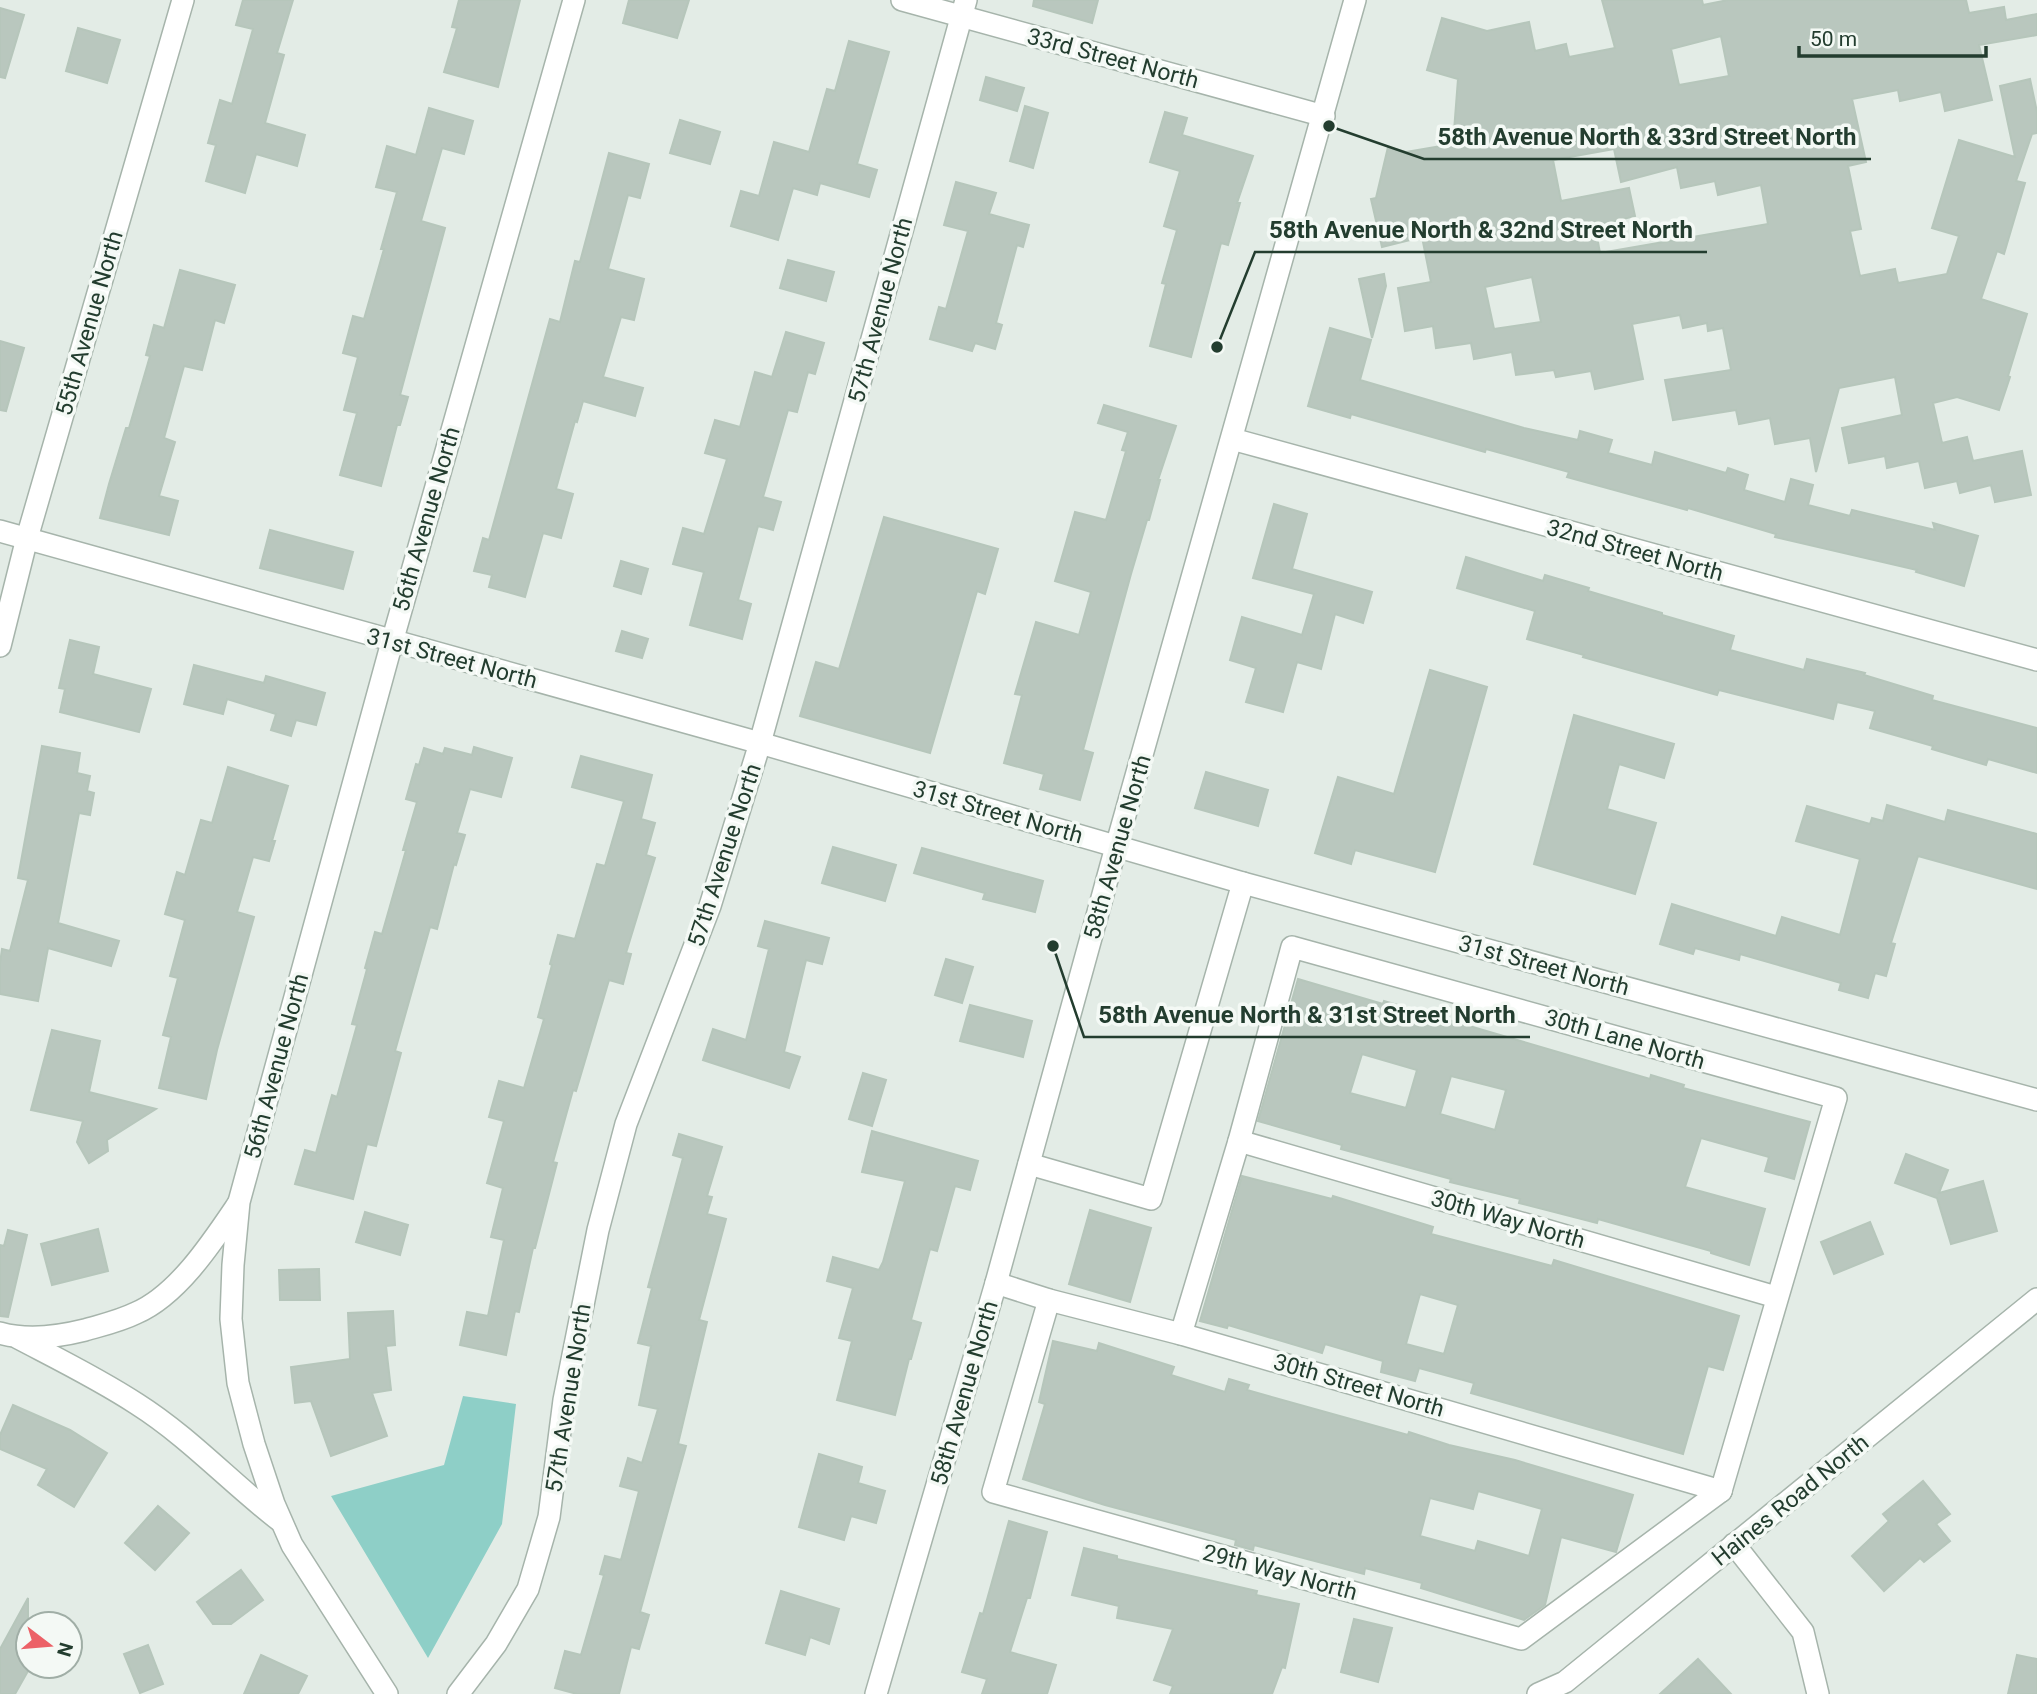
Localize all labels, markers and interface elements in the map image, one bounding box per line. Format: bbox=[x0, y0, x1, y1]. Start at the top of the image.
scale bar bbox=[1799, 14, 1986, 58]
street label: 33rd Street North bbox=[1024, 23, 1202, 94]
text: 50 m bbox=[1810, 27, 1857, 51]
callout: 58th Avenue North & 33rd Street North bbox=[1424, 114, 1871, 159]
text: 58th Avenue North & 33rd Street North bbox=[1438, 123, 1857, 151]
callout: 58th Avenue North & 32nd Street North bbox=[1255, 207, 1707, 252]
street label: 57th Avenue North bbox=[843, 215, 918, 406]
text: 58th Avenue North & 32nd Street North bbox=[1269, 216, 1693, 244]
street label: 55th Avenue North bbox=[50, 228, 129, 419]
street label: 56th Avenue North bbox=[387, 424, 466, 615]
street label: 32nd Street North bbox=[1544, 514, 1726, 587]
street label: 31st Street North bbox=[364, 623, 540, 694]
street label: 58th Avenue North bbox=[1078, 752, 1157, 943]
street label: 57th Avenue North bbox=[682, 760, 767, 950]
street label: 31st Street North bbox=[910, 775, 1086, 850]
street label: 31st Street North bbox=[1456, 930, 1632, 1001]
street label: 56th Avenue North bbox=[239, 971, 314, 1162]
callout: 58th Avenue North & 31st Street North bbox=[1084, 992, 1530, 1037]
text: 58th Avenue North & 31st Street North bbox=[1098, 1001, 1516, 1029]
street label: 30th Lane North bbox=[1542, 1004, 1708, 1075]
street label: 30th Way North bbox=[1428, 1185, 1588, 1254]
street label: 58th Avenue North bbox=[925, 1298, 1004, 1489]
street label: 57th Avenue North bbox=[540, 1302, 597, 1494]
street label: 30th Street North bbox=[1270, 1348, 1447, 1423]
street label: Haines Road North bbox=[1707, 1429, 1874, 1572]
street label: 29th Way North bbox=[1200, 1539, 1360, 1606]
north arrow bbox=[14, 1610, 84, 1680]
text: N bbox=[52, 1640, 78, 1659]

